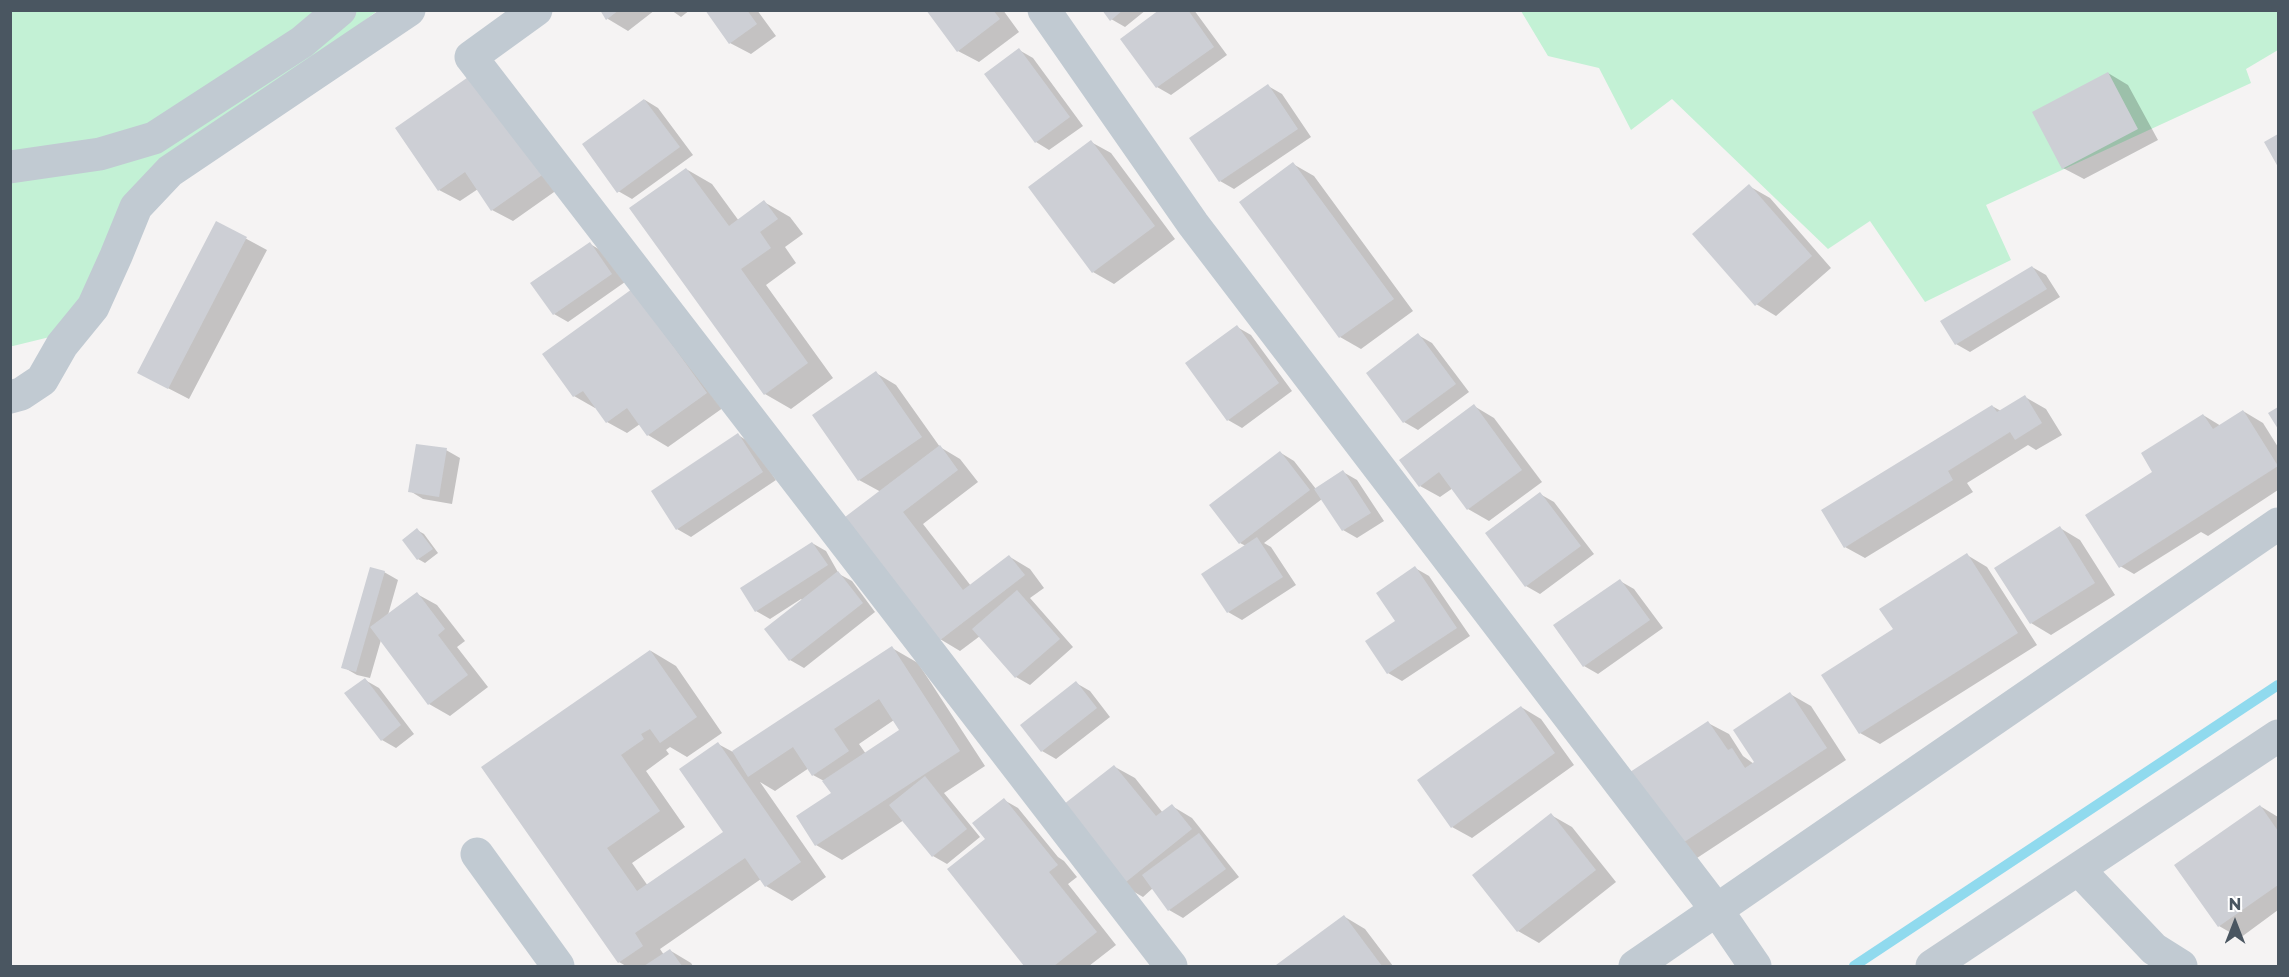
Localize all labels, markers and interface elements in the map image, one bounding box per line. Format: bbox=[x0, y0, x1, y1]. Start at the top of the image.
north arrow bbox=[2205, 893, 2265, 953]
text: N bbox=[2229, 895, 2241, 914]

